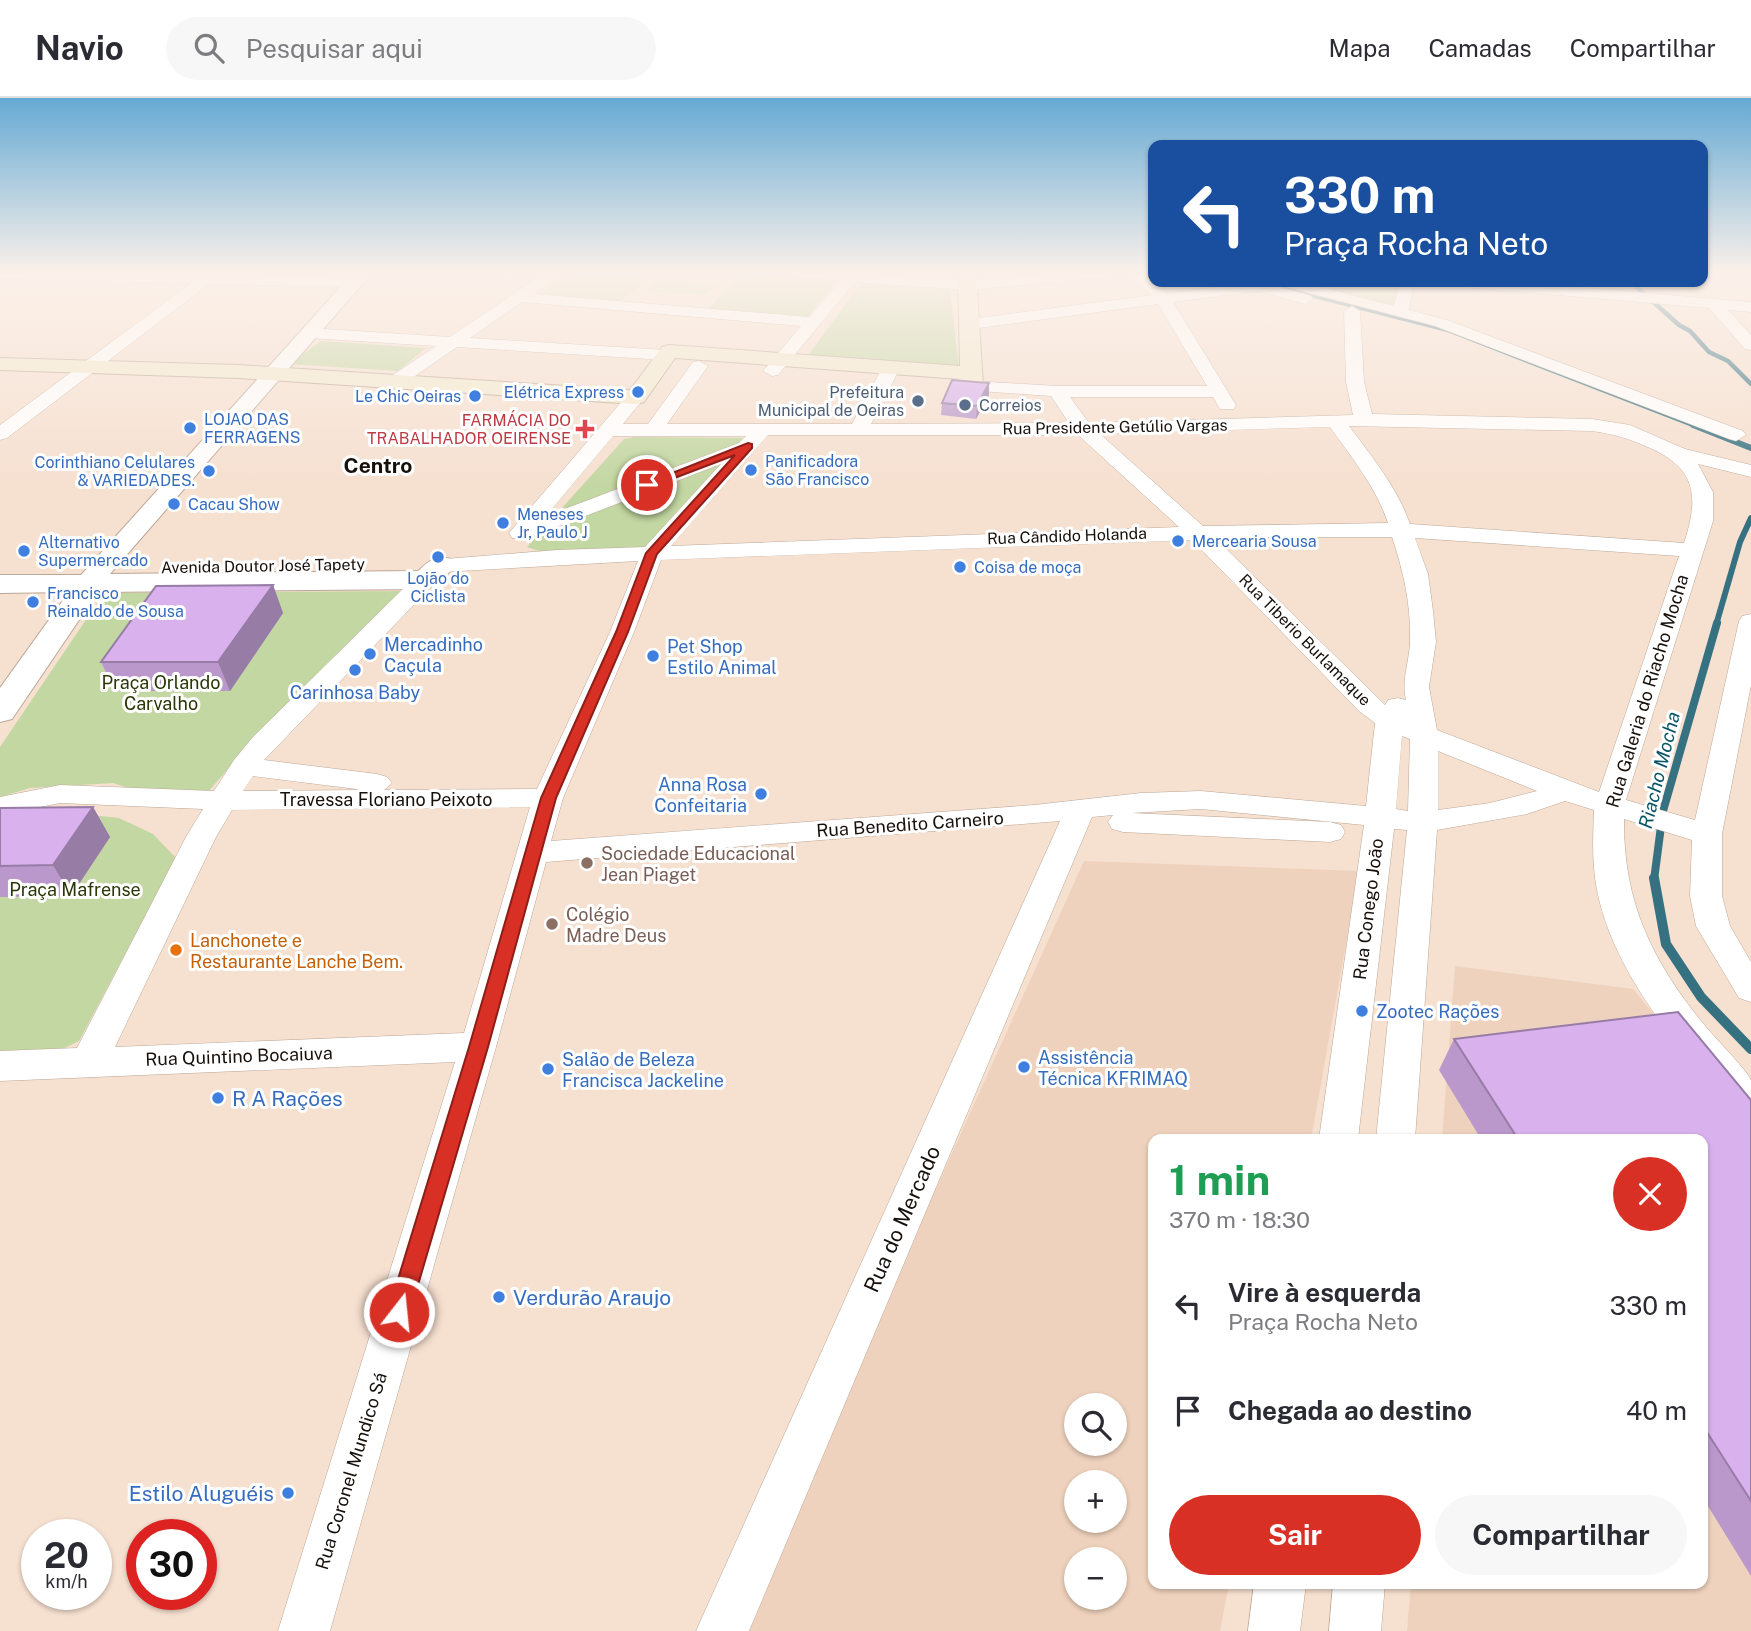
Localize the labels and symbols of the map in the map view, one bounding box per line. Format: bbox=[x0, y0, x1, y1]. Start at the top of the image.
place label: Elétrica Express bbox=[504, 383, 624, 402]
place label: Prefeitura Municipal de Oeiras bbox=[758, 383, 904, 420]
marker: Elétrica Express bbox=[630, 384, 646, 400]
place label: Le Chic Oeiras bbox=[355, 387, 461, 406]
marker: Le Chic Oeiras bbox=[467, 388, 483, 404]
marker: Prefeitura Municipal de Oeiras bbox=[910, 393, 926, 409]
place label: Correios bbox=[979, 396, 1042, 415]
marker: Correios bbox=[957, 397, 973, 413]
place label: LOJAO DAS FERRAGENS bbox=[204, 410, 301, 447]
place label: FARMÁCIA DO TRABALHADOR OEIRENSE bbox=[367, 410, 571, 448]
street label: Rua Presidente Getúlio Vargas bbox=[1002, 416, 1228, 438]
marker: LOJAO DAS FERRAGENS bbox=[182, 420, 198, 436]
marker: FARMÁCIA DO TRABALHADOR OEIRENSE bbox=[577, 421, 593, 437]
place label: Panificadora São Francisco bbox=[765, 452, 869, 489]
place label: Corinthiano Celulares & VARIEDADES. bbox=[35, 453, 195, 490]
district label: Centro bbox=[344, 453, 412, 478]
pin bbox=[617, 455, 677, 515]
marker: Panificadora São Francisco bbox=[743, 462, 759, 478]
marker: Corinthiano Celulares & VARIEDADES. bbox=[201, 463, 217, 479]
place label: Cacau Show bbox=[188, 495, 280, 514]
marker: Cacau Show bbox=[166, 496, 182, 512]
place label: Meneses Jr, Paulo J bbox=[517, 505, 588, 542]
marker: Meneses Jr, Paulo J bbox=[495, 515, 511, 531]
street label: Rua Cândido Holanda bbox=[987, 524, 1147, 548]
place label: Mercearia Sousa bbox=[1192, 532, 1317, 551]
place label: Alternativo Supermercado bbox=[38, 533, 148, 570]
marker: Mercearia Sousa bbox=[1170, 533, 1186, 549]
marker: Alternativo Supermercado bbox=[16, 543, 32, 559]
marker: Lojão do Ciclista bbox=[430, 549, 446, 565]
street label: Avenida Doutor José Tapety bbox=[161, 555, 366, 577]
place label: Coisa de moça bbox=[974, 558, 1081, 577]
marker: Coisa de moça bbox=[952, 559, 968, 575]
place label: Lojão do Ciclista bbox=[407, 569, 469, 606]
street label: Rua Tiberio Burlamaque bbox=[1235, 570, 1375, 710]
street label: Rua Galeria do Riacho Mocha bbox=[1601, 572, 1693, 810]
place label: Francisco Reinaldo de Sousa bbox=[47, 584, 184, 621]
marker: Francisco Reinaldo de Sousa bbox=[25, 594, 41, 610]
place label: Mercadinho Caçula bbox=[384, 634, 483, 676]
place label: Pet Shop Estilo Animal bbox=[667, 636, 777, 678]
marker: Mercadinho Caçula bbox=[362, 646, 378, 662]
marker: Pet Shop Estilo Animal bbox=[645, 648, 661, 664]
marker: Carinhosa Baby bbox=[347, 662, 363, 678]
park label: Praça Orlando Carvalho bbox=[102, 672, 220, 714]
place label: Carinhosa Baby bbox=[290, 682, 421, 703]
water label: Riacho Mocha bbox=[1633, 709, 1685, 831]
place label: Anna Rosa Confeitaria bbox=[654, 774, 747, 816]
marker: Anna Rosa Confeitaria bbox=[753, 786, 769, 802]
street label: Travessa Floriano Peixoto bbox=[280, 789, 492, 810]
street label: Rua Benedito Carneiro bbox=[816, 807, 1004, 841]
street label: Rua Conego João bbox=[1349, 837, 1387, 981]
place label: Sociedade Educacional Jean Piaget bbox=[601, 843, 795, 885]
marker: Sociedade Educacional Jean Piaget bbox=[579, 855, 595, 871]
park label: Praça Mafrense bbox=[9, 879, 141, 900]
place label: Colégio Madre Deus bbox=[566, 904, 666, 946]
marker: Colégio Madre Deus bbox=[544, 916, 560, 932]
place label: Lanchonete e Restaurante Lanche Bem. bbox=[190, 930, 403, 972]
marker: Lanchonete e Restaurante Lanche Bem. bbox=[168, 942, 184, 958]
place label: Zootec Rações bbox=[1376, 1001, 1499, 1022]
marker: Zootec Rações bbox=[1354, 1003, 1370, 1019]
street label: Rua Quintino Bocaiuva bbox=[145, 1042, 333, 1070]
place label: Assistência Técnica KFRIMAQ bbox=[1038, 1047, 1188, 1089]
place label: Salão de Beleza Francisca Jackeline bbox=[562, 1049, 724, 1091]
marker: Assistência Técnica KFRIMAQ bbox=[1016, 1059, 1032, 1075]
marker: Salão de Beleza Francisca Jackeline bbox=[540, 1061, 556, 1077]
place label: R A Rações bbox=[232, 1086, 343, 1111]
marker: R A Rações bbox=[210, 1090, 226, 1106]
street label: Rua do Mercado bbox=[859, 1142, 945, 1296]
position arrow bbox=[362, 1275, 436, 1349]
place label: Verdurão Araujo bbox=[513, 1285, 671, 1310]
marker: Verdurão Araujo bbox=[491, 1289, 507, 1305]
street label: Rua Coronel Mundico Sá bbox=[311, 1370, 391, 1572]
place label: Estilo Aluguéis bbox=[129, 1481, 274, 1506]
marker: Estilo Aluguéis bbox=[280, 1485, 296, 1501]
speed limit sign: 30 bbox=[126, 1519, 217, 1610]

